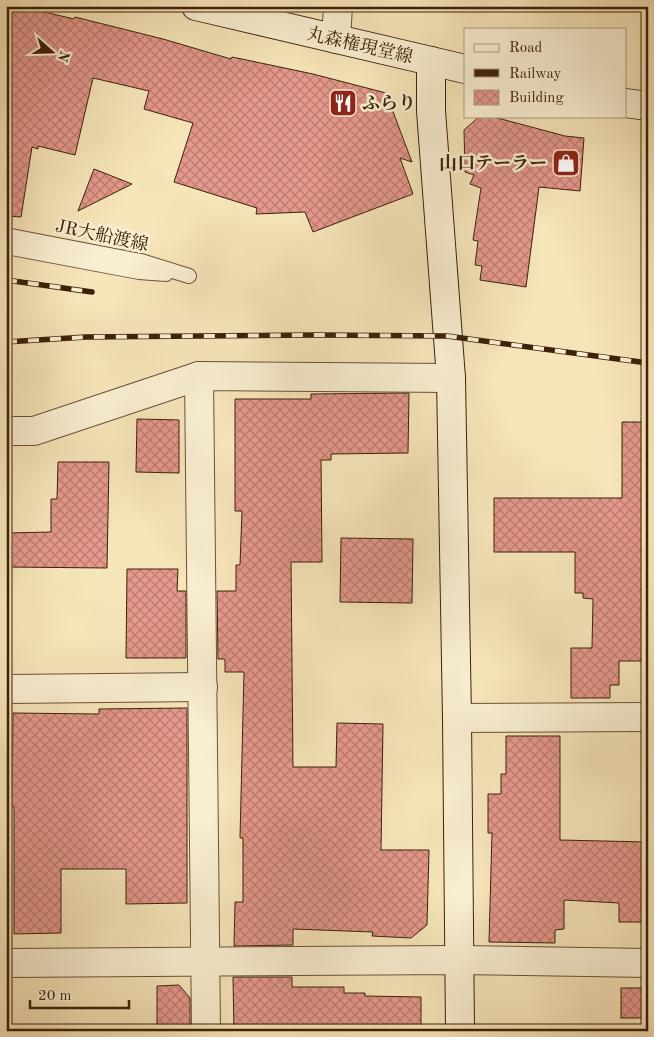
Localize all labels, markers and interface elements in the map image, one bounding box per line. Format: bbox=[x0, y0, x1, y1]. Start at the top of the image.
street label: 丸森権現堂線 bbox=[305, 23, 415, 67]
north arrow bbox=[28, 28, 78, 78]
legend bbox=[464, 28, 626, 118]
text: Road bbox=[509, 41, 543, 56]
text: N bbox=[55, 49, 72, 64]
text: Railway bbox=[509, 67, 562, 82]
restaurant icon: ふらり bbox=[328, 88, 358, 118]
text: Building bbox=[509, 91, 564, 106]
place label: ふらり bbox=[362, 94, 416, 113]
shop icon: 山口テーラー bbox=[551, 148, 581, 178]
place label: 山口テーラー bbox=[439, 154, 547, 173]
street label: JR大船渡線 bbox=[54, 215, 150, 255]
scale bar bbox=[30, 977, 129, 1009]
text: 20 m bbox=[38, 989, 72, 1004]

